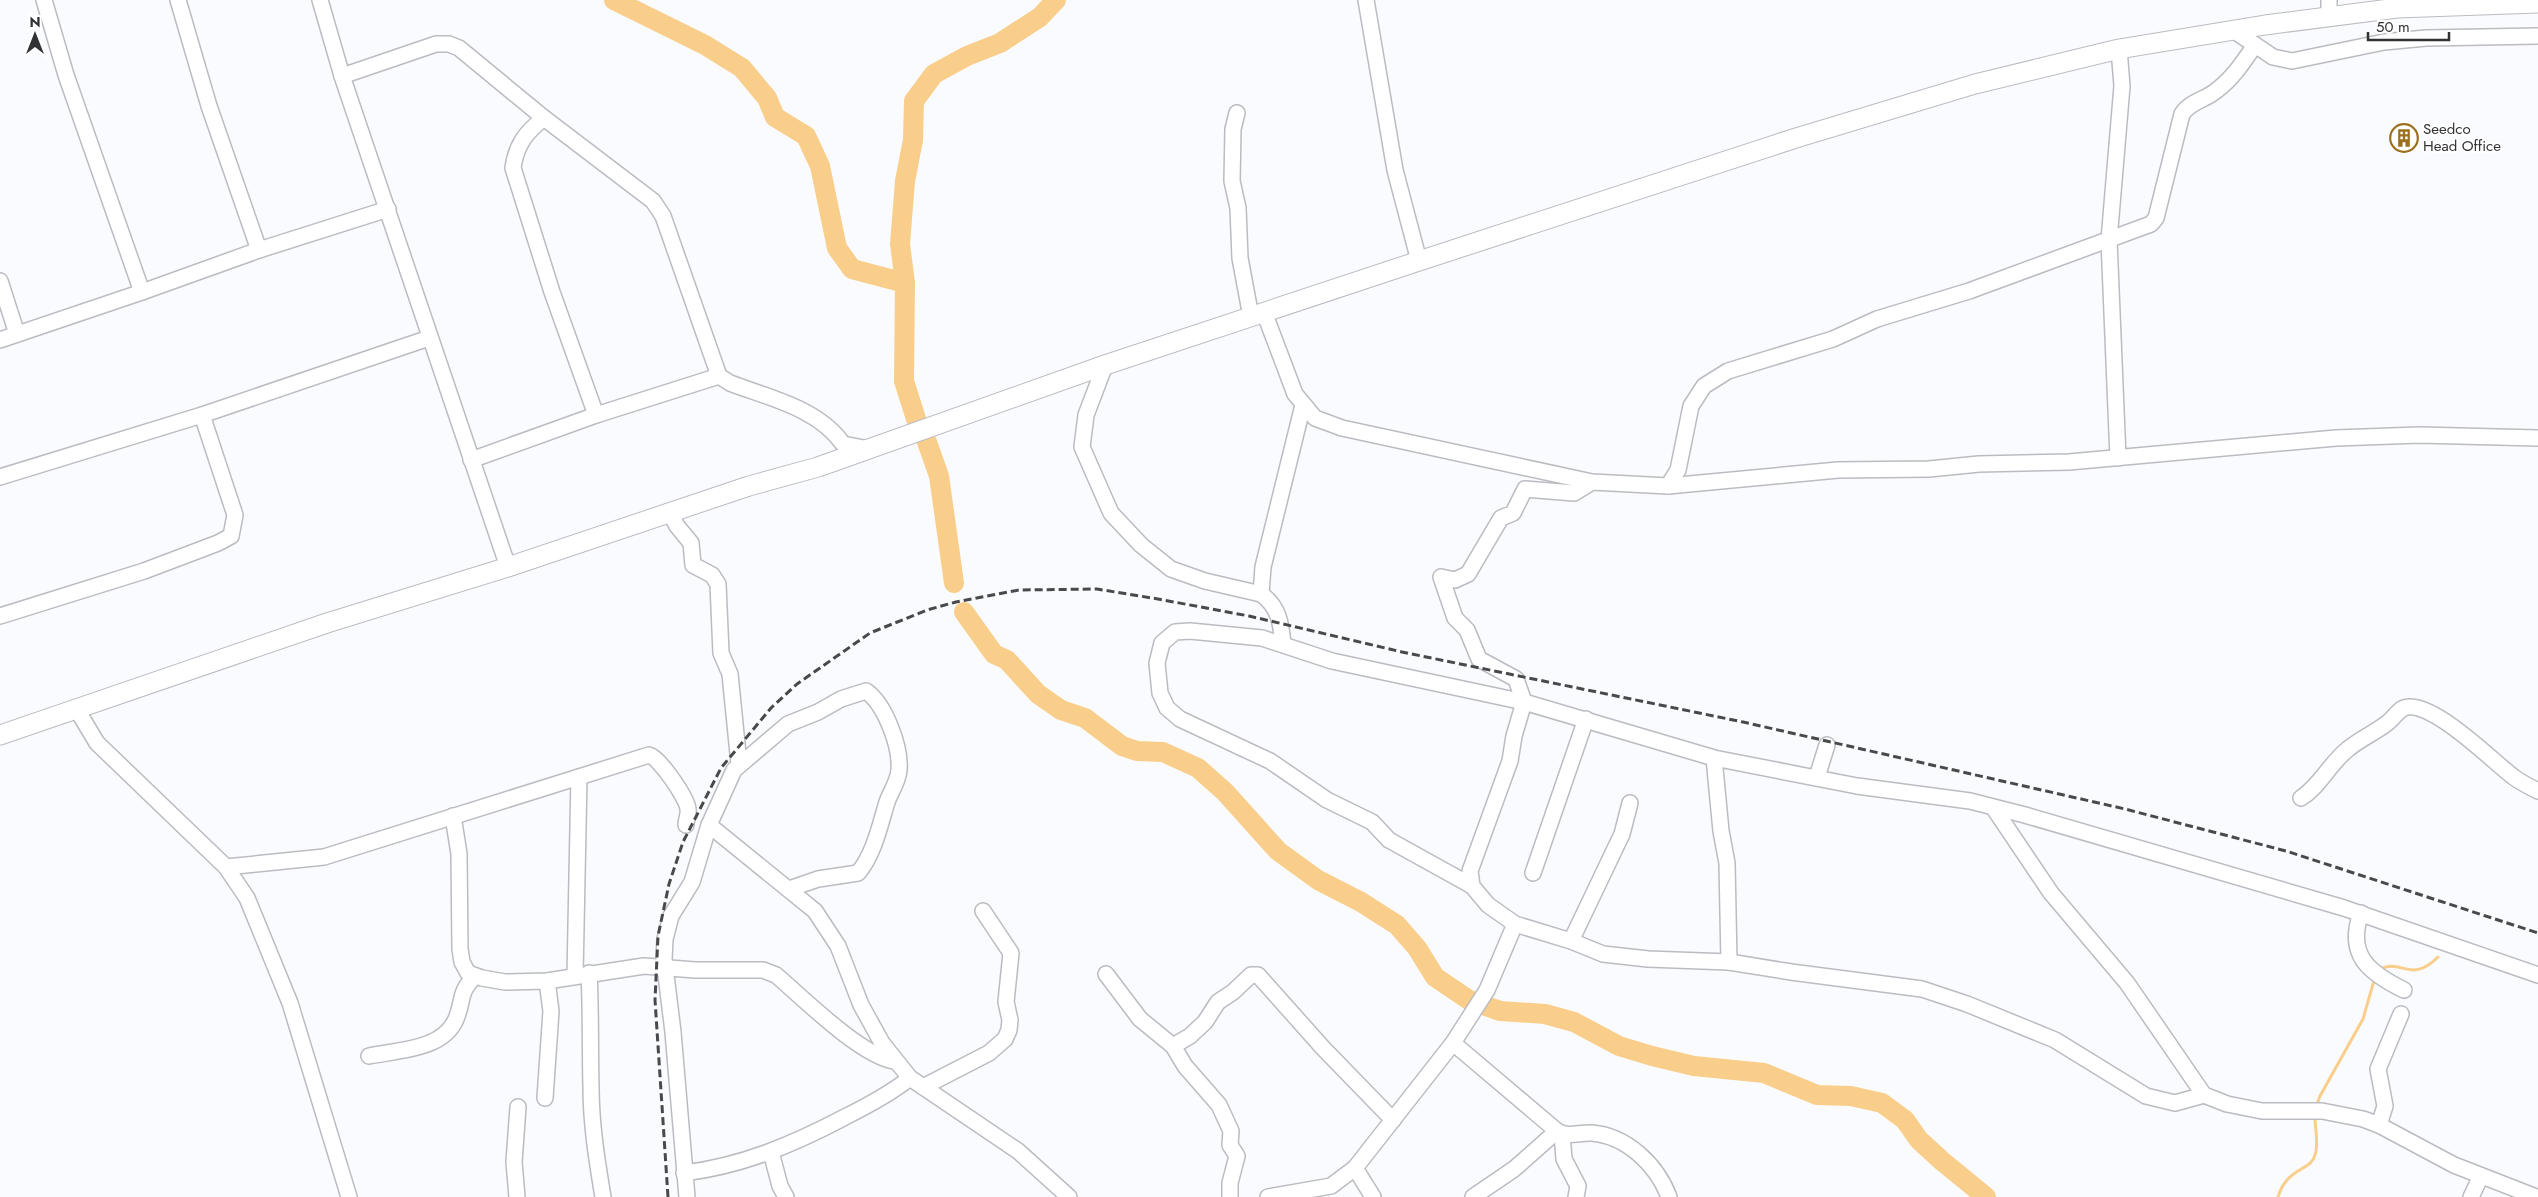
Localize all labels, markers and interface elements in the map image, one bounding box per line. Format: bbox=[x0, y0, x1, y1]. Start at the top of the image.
north arrow bbox=[10, 10, 60, 60]
scale bar bbox=[2368, 10, 2449, 42]
text: N bbox=[29, 12, 41, 32]
text: 50 m bbox=[2376, 16, 2410, 38]
place label: Seedco Head Office bbox=[2423, 118, 2501, 157]
building icon: Seedco Head Office bbox=[2389, 123, 2419, 153]

